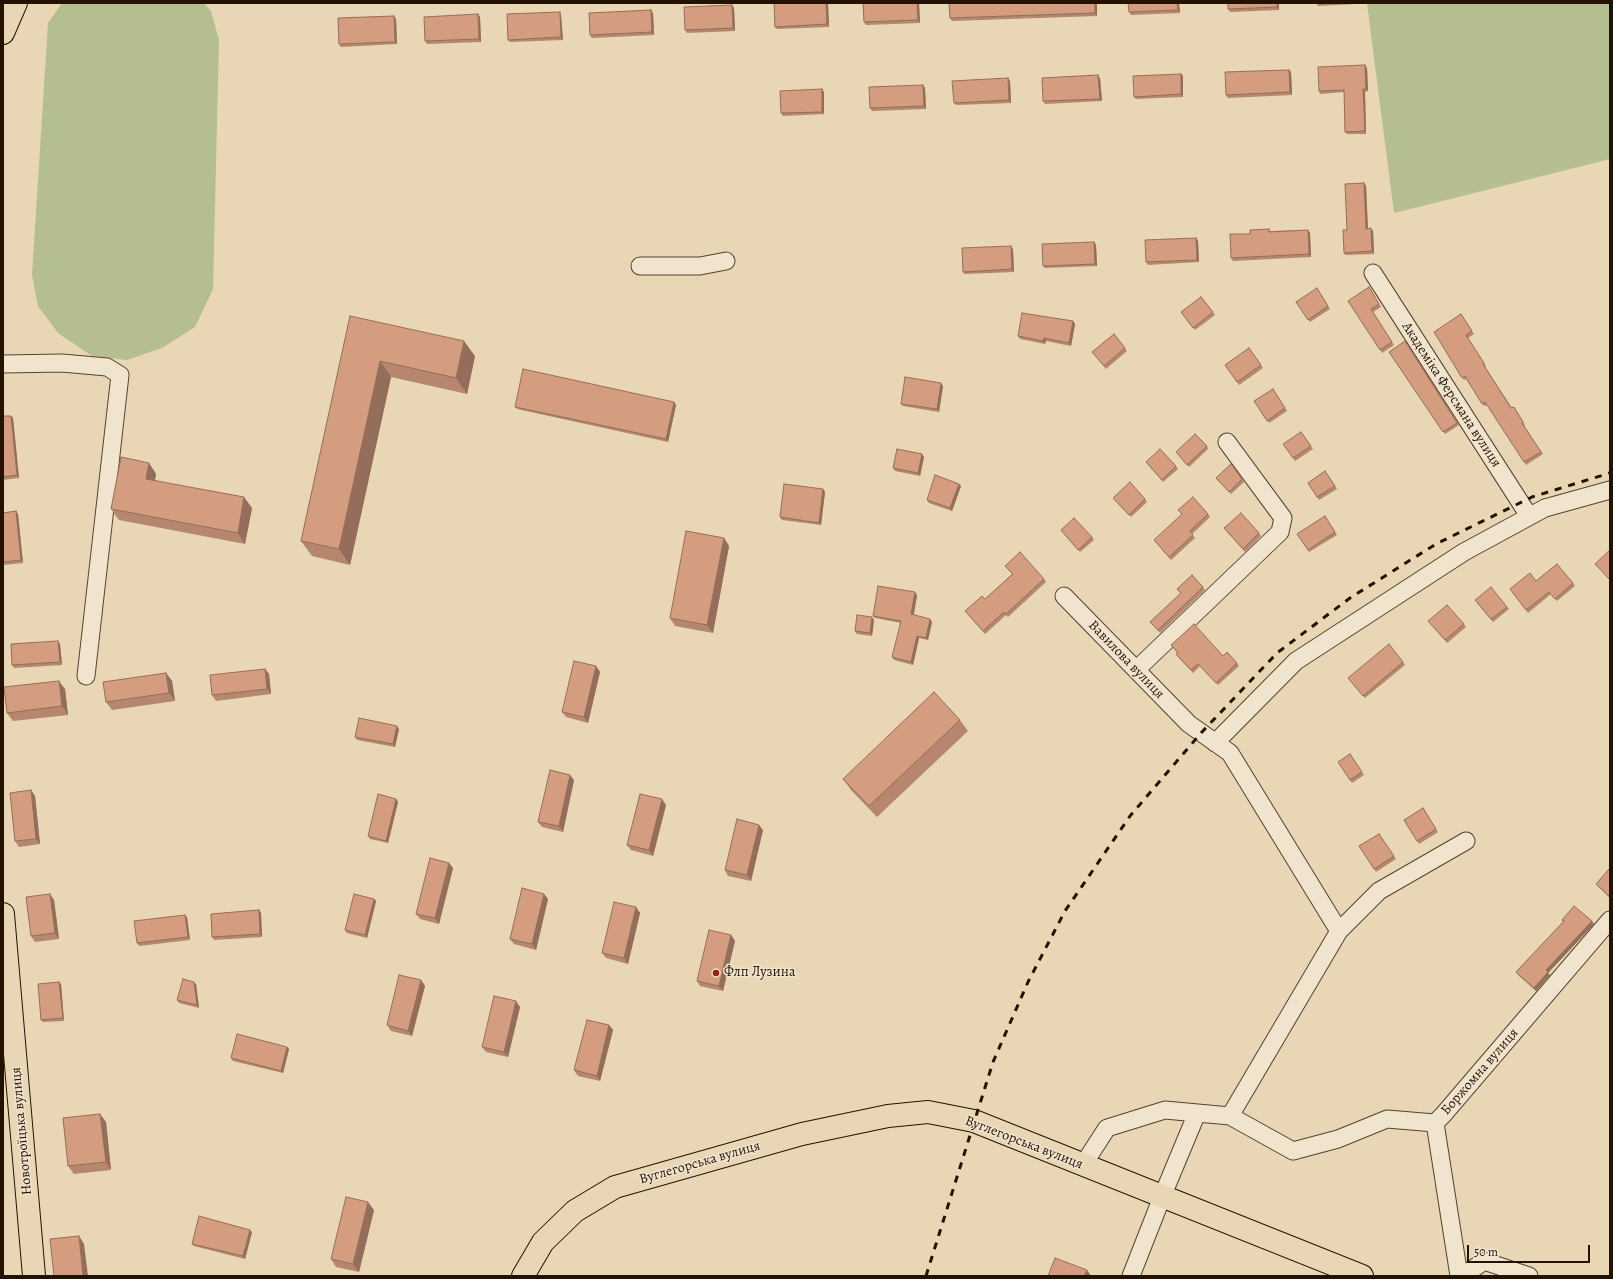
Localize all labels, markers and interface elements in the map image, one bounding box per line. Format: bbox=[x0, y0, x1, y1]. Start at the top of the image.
street label: Академіка Ферсмана вулиця bbox=[1398, 319, 1504, 471]
street label: Вавилова вулиця bbox=[1084, 617, 1168, 703]
place label: Флп Лузина bbox=[724, 965, 795, 981]
marker: Флп Лузина bbox=[711, 968, 721, 978]
street label: Боржомна вулиця bbox=[1438, 1025, 1522, 1119]
street label: Новотроїцька вулиця bbox=[8, 1066, 36, 1196]
street label: Вуглегорська вулиця bbox=[963, 1113, 1085, 1173]
street label: Вуглегорська вулиця bbox=[638, 1138, 762, 1188]
scale bar bbox=[1469, 1237, 1592, 1263]
text: 50 m bbox=[1474, 1244, 1498, 1260]

